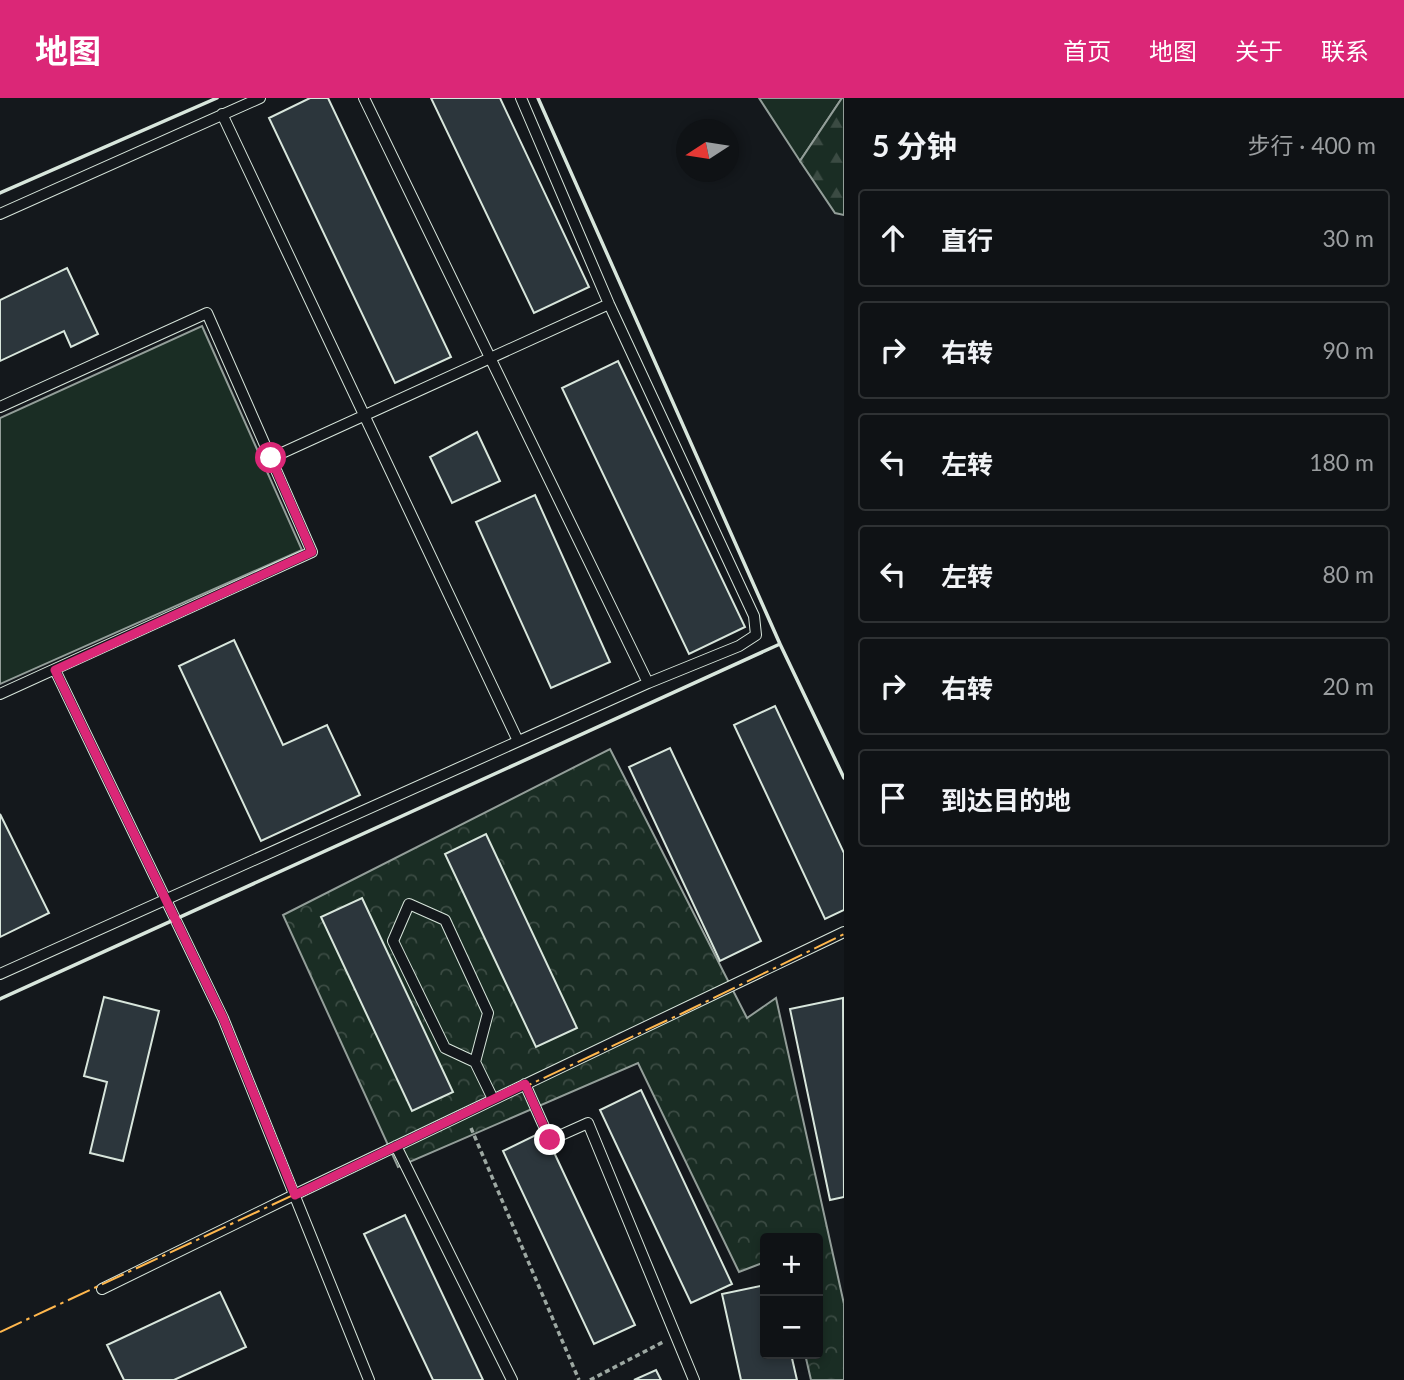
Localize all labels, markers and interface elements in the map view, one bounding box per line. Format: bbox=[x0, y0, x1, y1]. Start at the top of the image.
text: 地图 bbox=[35, 30, 101, 70]
text: 首页 bbox=[1063, 36, 1111, 65]
text: 地图 bbox=[1149, 36, 1197, 65]
text: 关于 bbox=[1235, 36, 1283, 65]
text: 联系 bbox=[1321, 36, 1369, 65]
north arrow bbox=[676, 119, 739, 182]
text: 5 分钟 bbox=[872, 127, 957, 163]
text: 步行 · 400 m bbox=[1247, 131, 1376, 159]
icon: ahead bbox=[874, 219, 912, 257]
text: 直行 bbox=[941, 224, 993, 256]
text: 30 m bbox=[1323, 224, 1374, 252]
icon: right bbox=[874, 331, 912, 369]
text: 右转 bbox=[941, 336, 993, 368]
text: 90 m bbox=[1323, 336, 1374, 364]
route start bbox=[255, 442, 286, 473]
icon: left bbox=[874, 443, 912, 481]
text: 左转 bbox=[941, 448, 993, 480]
text: 180 m bbox=[1309, 448, 1374, 476]
icon: left bbox=[874, 555, 912, 593]
text: 左转 bbox=[941, 560, 993, 592]
text: 80 m bbox=[1323, 560, 1374, 588]
icon: right bbox=[874, 667, 912, 705]
text: 右转 bbox=[941, 672, 993, 704]
text: 20 m bbox=[1323, 672, 1374, 700]
icon: arrive bbox=[874, 779, 912, 817]
text: 到达目的地 bbox=[941, 784, 1071, 816]
route end bbox=[534, 1124, 565, 1155]
map controls bbox=[760, 1233, 823, 1359]
button: + bbox=[760, 1233, 823, 1296]
button: − bbox=[760, 1296, 823, 1359]

